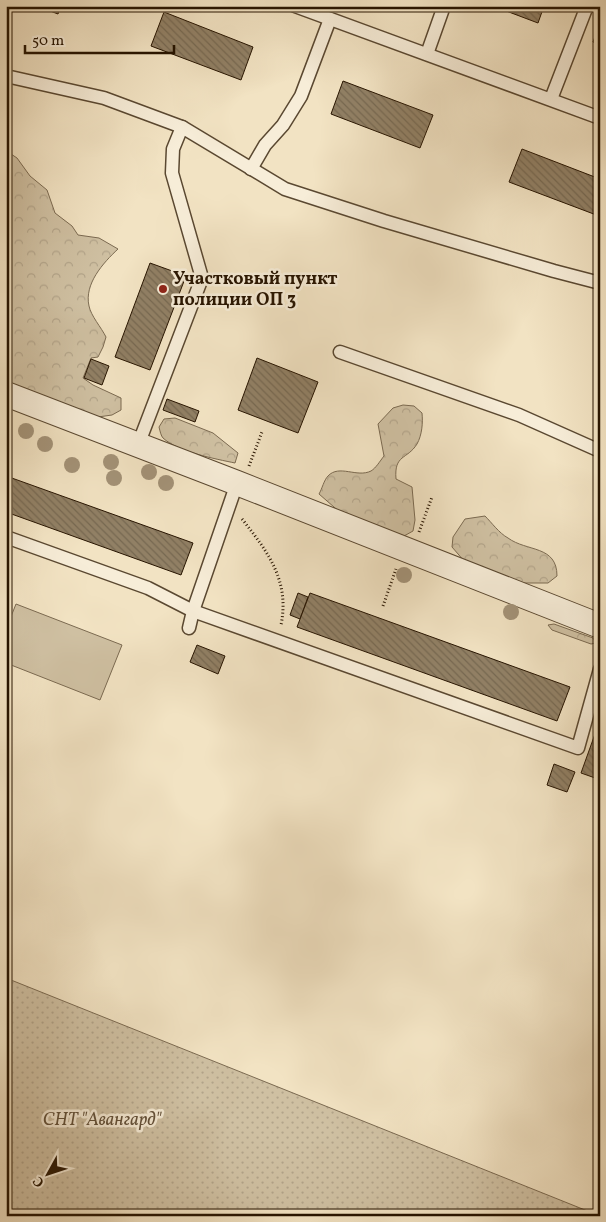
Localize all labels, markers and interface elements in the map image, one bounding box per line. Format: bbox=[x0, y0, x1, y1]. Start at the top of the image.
scale bar bbox=[25, 22, 174, 54]
text: 50 m bbox=[32, 31, 64, 52]
place label: Участковый пункт полиции ОП 3 bbox=[173, 267, 338, 313]
marker: Участковый пункт полиции ОП 3 bbox=[157, 283, 169, 295]
park label: СНТ "Авангард" bbox=[43, 1108, 162, 1133]
north arrow bbox=[22, 1150, 72, 1200]
text: С bbox=[29, 1172, 49, 1191]

